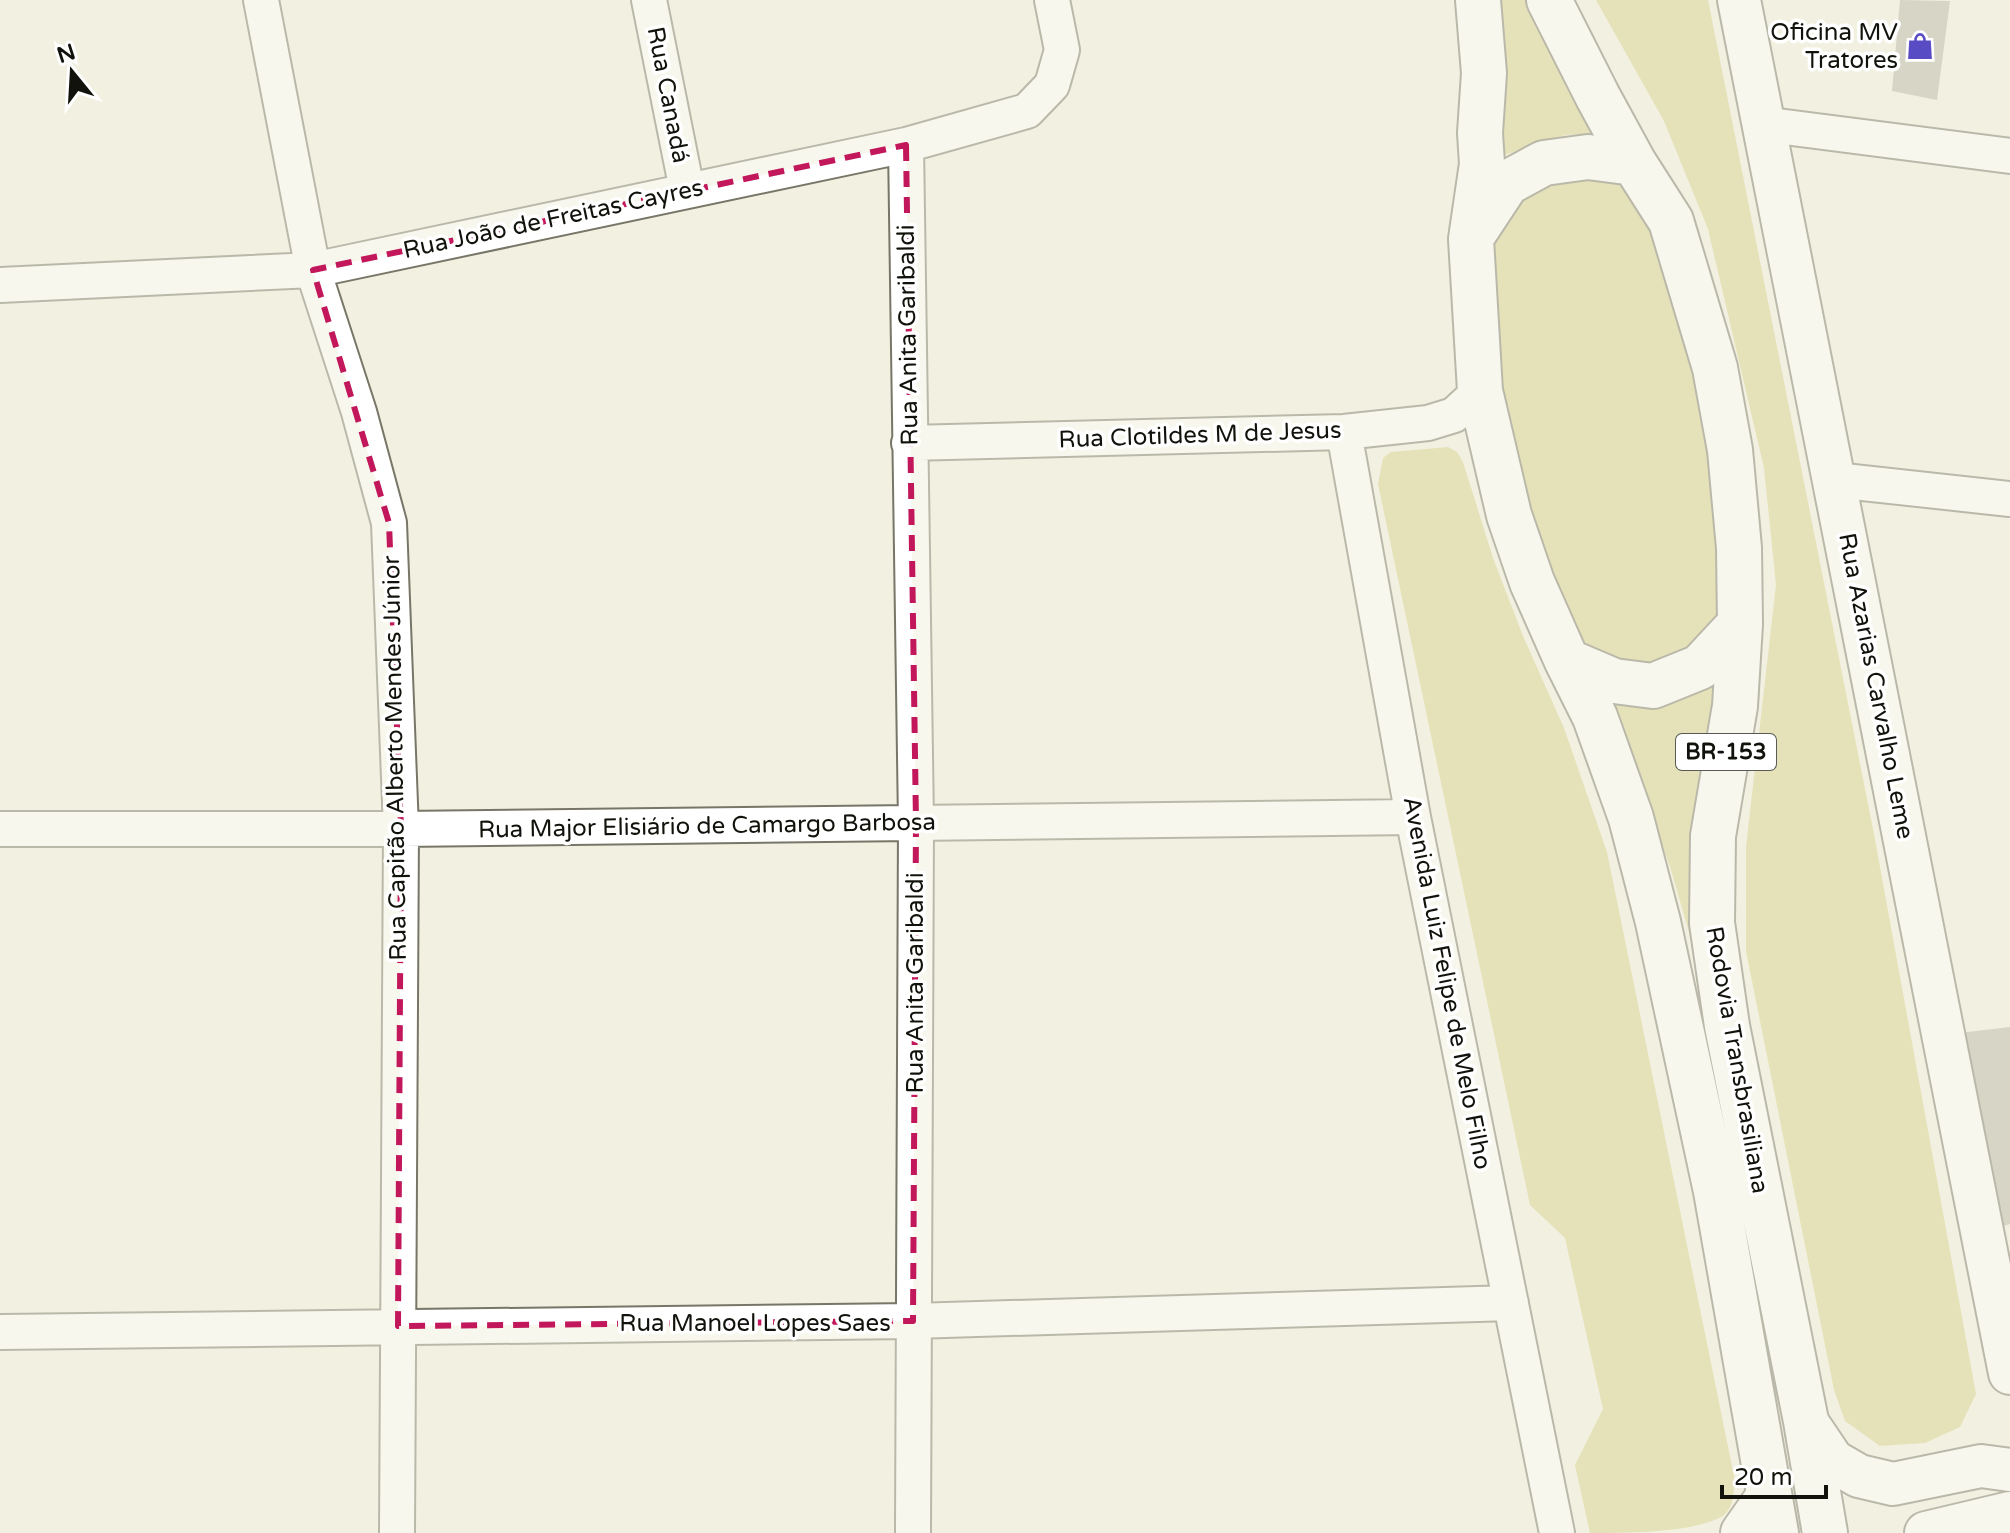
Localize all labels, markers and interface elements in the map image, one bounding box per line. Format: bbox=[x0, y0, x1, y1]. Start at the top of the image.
place label: Oficina MV Tratores bbox=[1770, 18, 1898, 75]
street label: Rua Canadá bbox=[641, 24, 695, 166]
shop icon: Oficina MV Tratores bbox=[1905, 31, 1935, 61]
north arrow bbox=[32, 32, 112, 112]
text: N bbox=[54, 39, 79, 69]
street label: Rua João de Freitas Cayres bbox=[400, 173, 706, 265]
street label: Rua Anita Garibaldi bbox=[892, 224, 924, 446]
street label: Rua Clotildes M de Jesus bbox=[1058, 416, 1342, 454]
street label: Rua Azarias Carvalho Leme bbox=[1832, 531, 1920, 841]
street label: Rua Capitão Alberto Mendes Júnior bbox=[377, 554, 413, 961]
road number: BR-153 bbox=[1676, 734, 1776, 770]
street label: Avenida Luiz Felipe de Melo Filho bbox=[1397, 794, 1497, 1172]
street label: Rua Major Elisiário de Camargo Barbosa bbox=[478, 808, 936, 844]
street label: Rua Anita Garibaldi bbox=[901, 872, 930, 1094]
street label: Rodovia Transbrasiliana bbox=[1699, 924, 1775, 1196]
street label: Rua Manoel Lopes Saes bbox=[619, 1309, 891, 1338]
scale bar bbox=[1722, 1449, 1826, 1499]
text: 20 m bbox=[1734, 1463, 1792, 1492]

